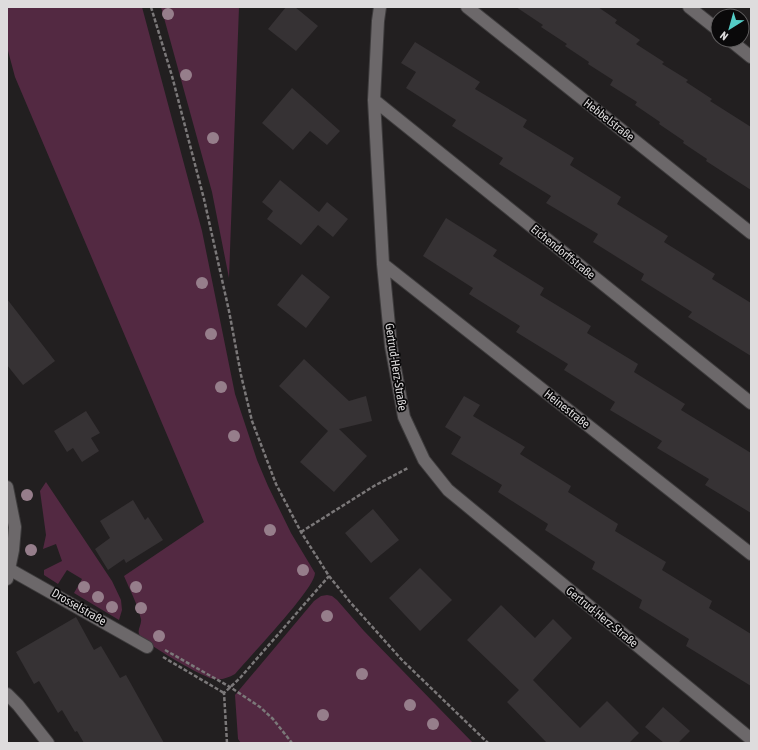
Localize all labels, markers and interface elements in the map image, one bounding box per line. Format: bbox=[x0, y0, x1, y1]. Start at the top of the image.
north arrow bbox=[710, 8, 750, 48]
text: N bbox=[718, 29, 730, 43]
street label: Hebbelstraße bbox=[581, 96, 637, 144]
street label: Eichendorffstraße bbox=[528, 222, 598, 282]
street label: Gertrud-Herz-Straße bbox=[382, 322, 410, 412]
street label: Heinestraße bbox=[541, 387, 593, 431]
street label: Gertrud-Herz-Straße bbox=[563, 584, 641, 650]
street label: Drosselstraße bbox=[49, 586, 109, 628]

